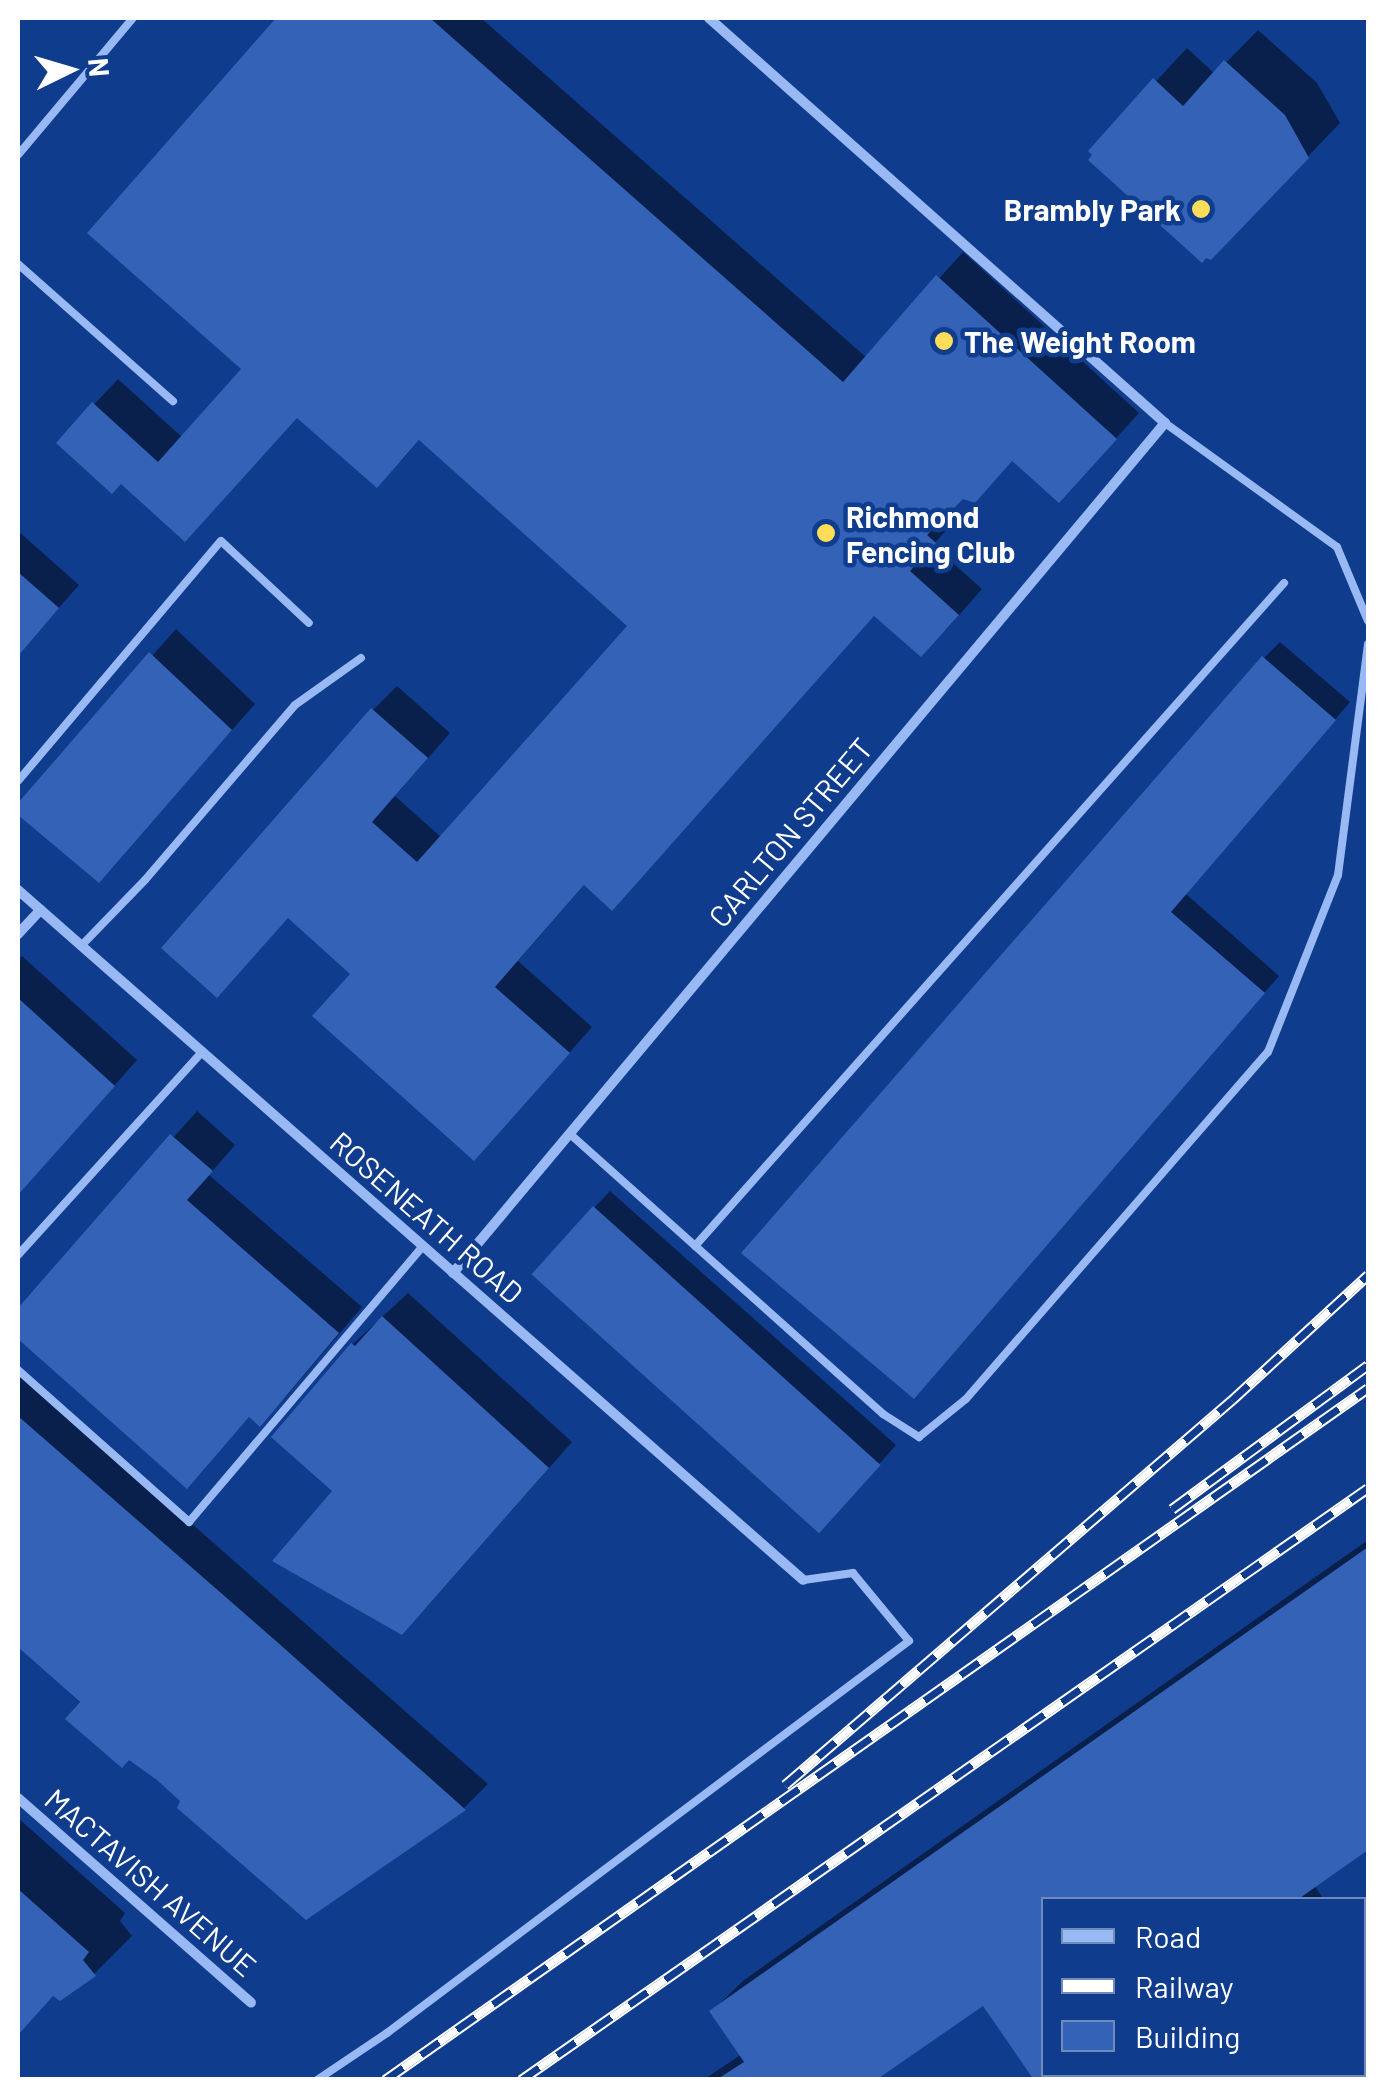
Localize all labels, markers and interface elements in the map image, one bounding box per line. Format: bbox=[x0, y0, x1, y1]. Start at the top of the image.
north arrow bbox=[20, 20, 120, 120]
text: N bbox=[82, 57, 118, 78]
place label: Brambly Park bbox=[1004, 191, 1181, 227]
marker: Brambly Park bbox=[1190, 198, 1212, 220]
place label: The Weight Room bbox=[964, 323, 1196, 359]
marker: The Weight Room bbox=[933, 330, 955, 352]
place label: Richmond Fencing Club bbox=[846, 498, 1015, 568]
marker: Richmond Fencing Club bbox=[815, 522, 837, 544]
street label: CARLTON STREET bbox=[701, 730, 879, 934]
street label: ROSENEATH ROAD bbox=[323, 1124, 531, 1310]
street label: MACTAVISH AVENUE bbox=[38, 1780, 264, 1984]
legend bbox=[1041, 1897, 1366, 2077]
text: Road bbox=[1135, 1918, 1201, 1954]
text: Railway bbox=[1135, 1968, 1234, 2004]
text: Building bbox=[1135, 2018, 1240, 2054]

